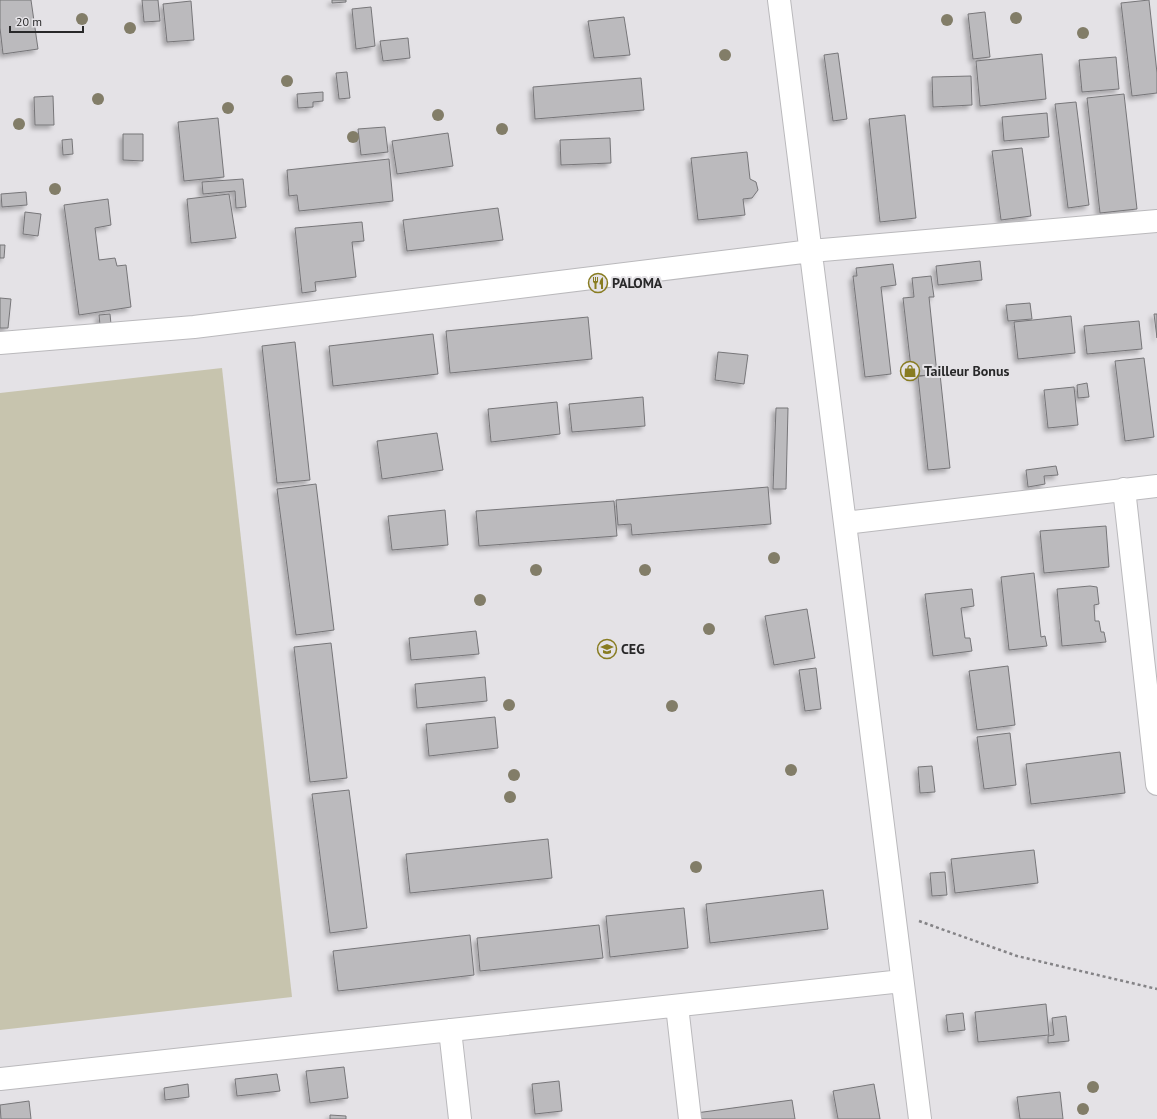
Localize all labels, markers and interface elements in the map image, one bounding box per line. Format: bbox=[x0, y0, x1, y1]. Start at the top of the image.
scale bar bbox=[10, 8, 83, 34]
text: 20 m bbox=[16, 14, 42, 29]
restaurant icon: PALOMA bbox=[587, 272, 609, 294]
place label: PALOMA bbox=[612, 274, 663, 292]
shop icon: Tailleur Bonus bbox=[899, 360, 921, 382]
place label: Tailleur Bonus bbox=[924, 362, 1009, 380]
school or university icon: CEG bbox=[596, 638, 618, 660]
place label: CEG bbox=[621, 640, 645, 658]

